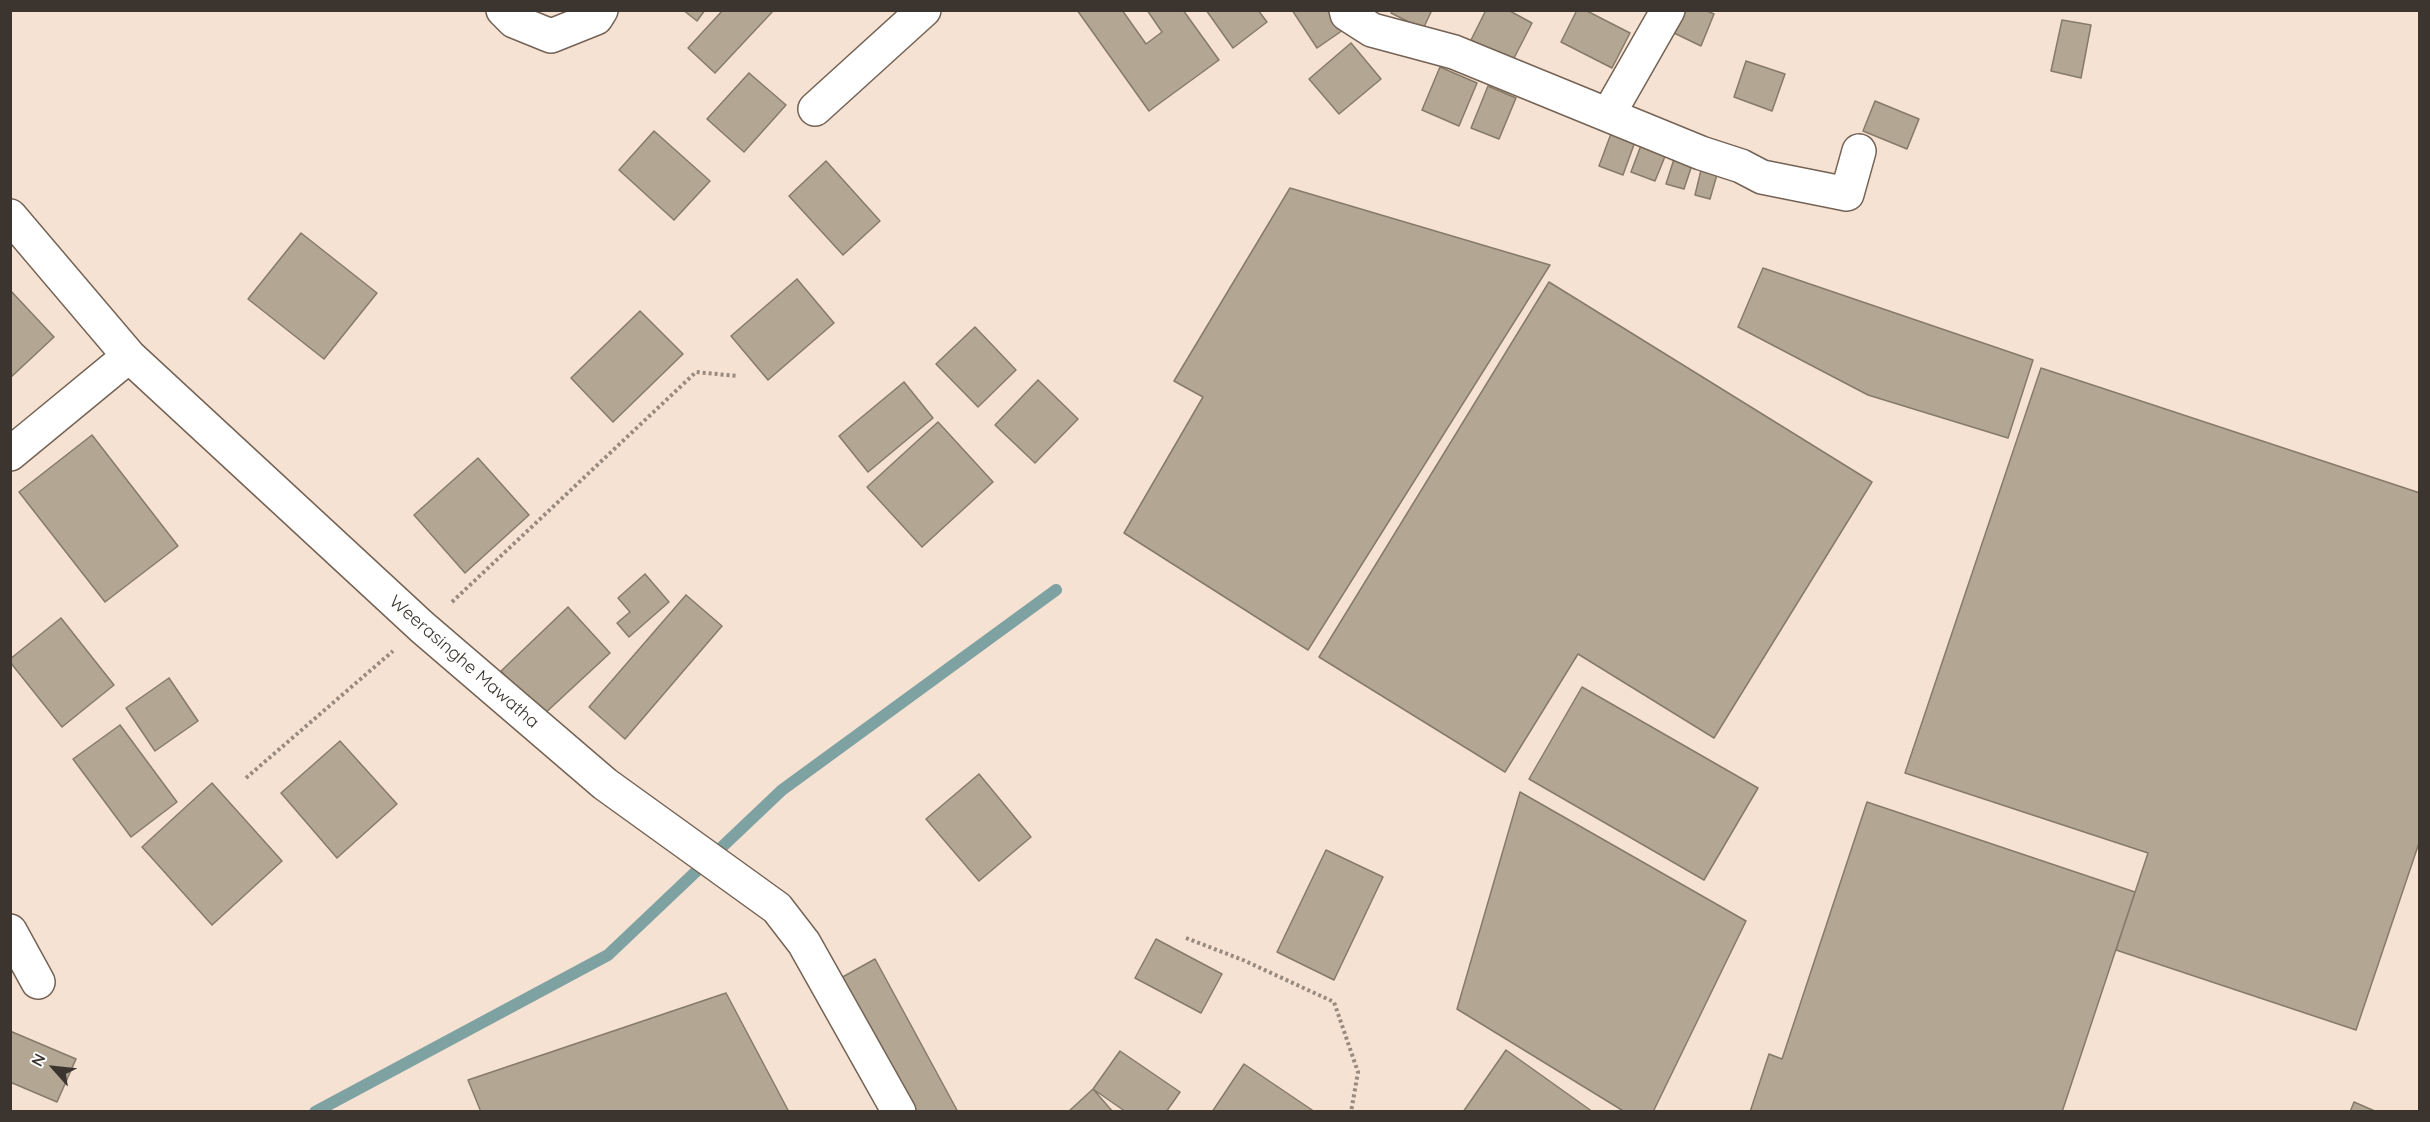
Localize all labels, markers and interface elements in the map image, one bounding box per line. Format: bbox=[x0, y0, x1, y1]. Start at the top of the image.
street label: Weerasinghe Mawatha bbox=[385, 591, 543, 733]
north arrow bbox=[24, 1038, 84, 1098]
text: N bbox=[26, 1050, 50, 1070]

